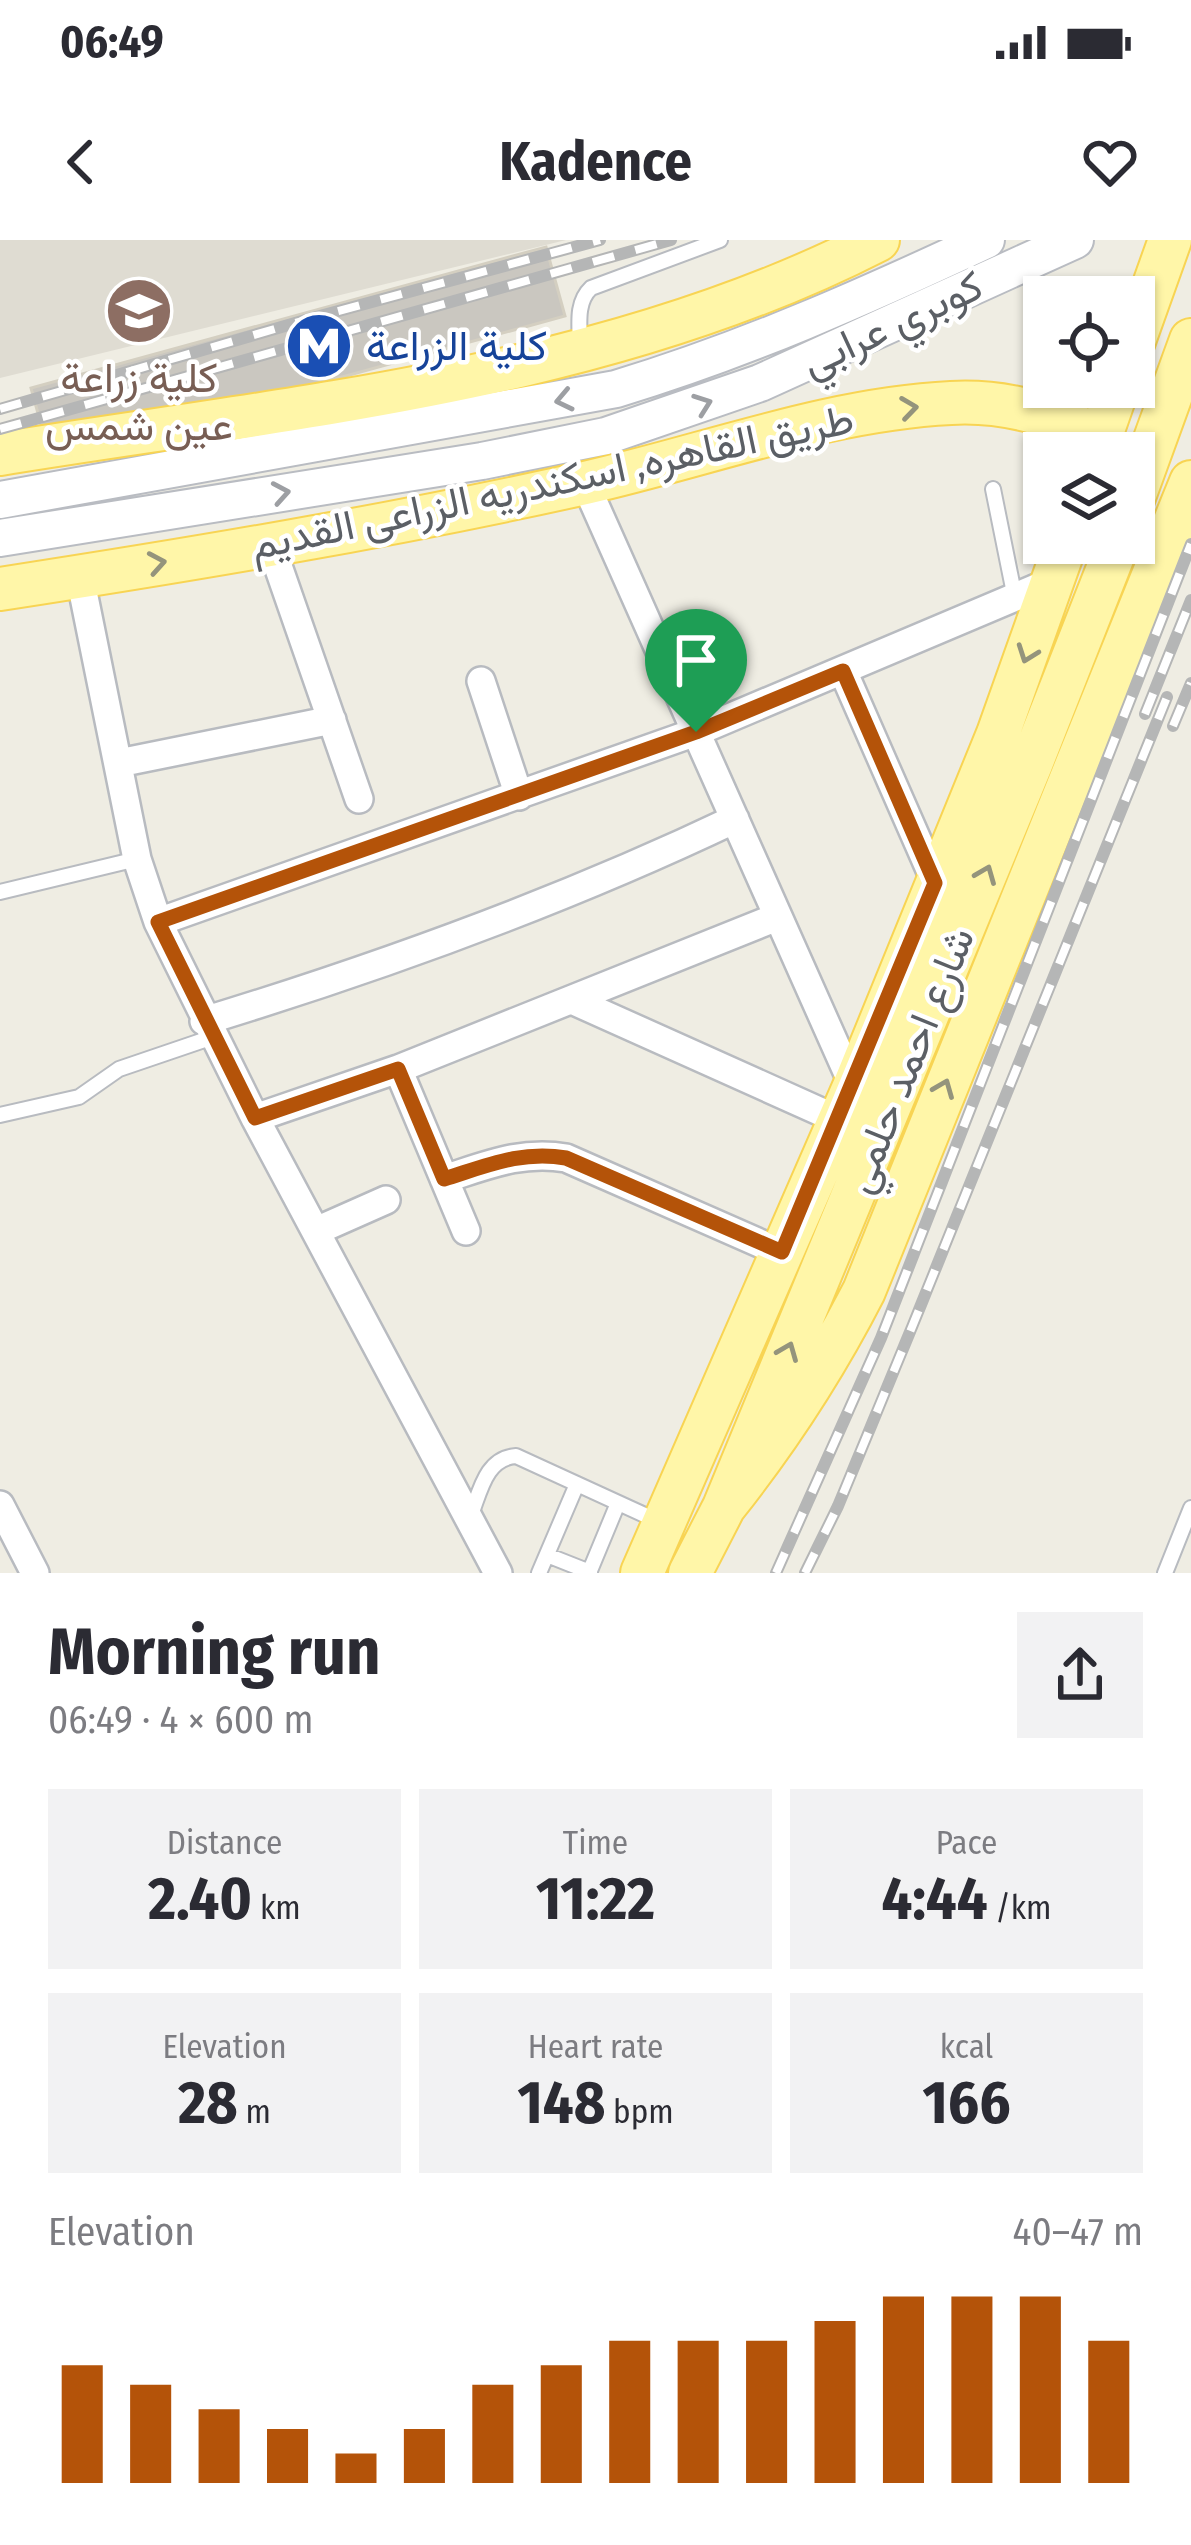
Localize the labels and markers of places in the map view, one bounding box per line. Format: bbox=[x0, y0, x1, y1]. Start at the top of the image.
school or university icon: كلية زراعة عين شمس bbox=[104, 276, 174, 346]
metro station icon: كلية الزراعة bbox=[284, 311, 354, 381]
place label: كلية الزراعة bbox=[366, 321, 547, 372]
place label: كلية زراعة عين شمس bbox=[45, 353, 233, 451]
pin bbox=[645, 609, 747, 732]

